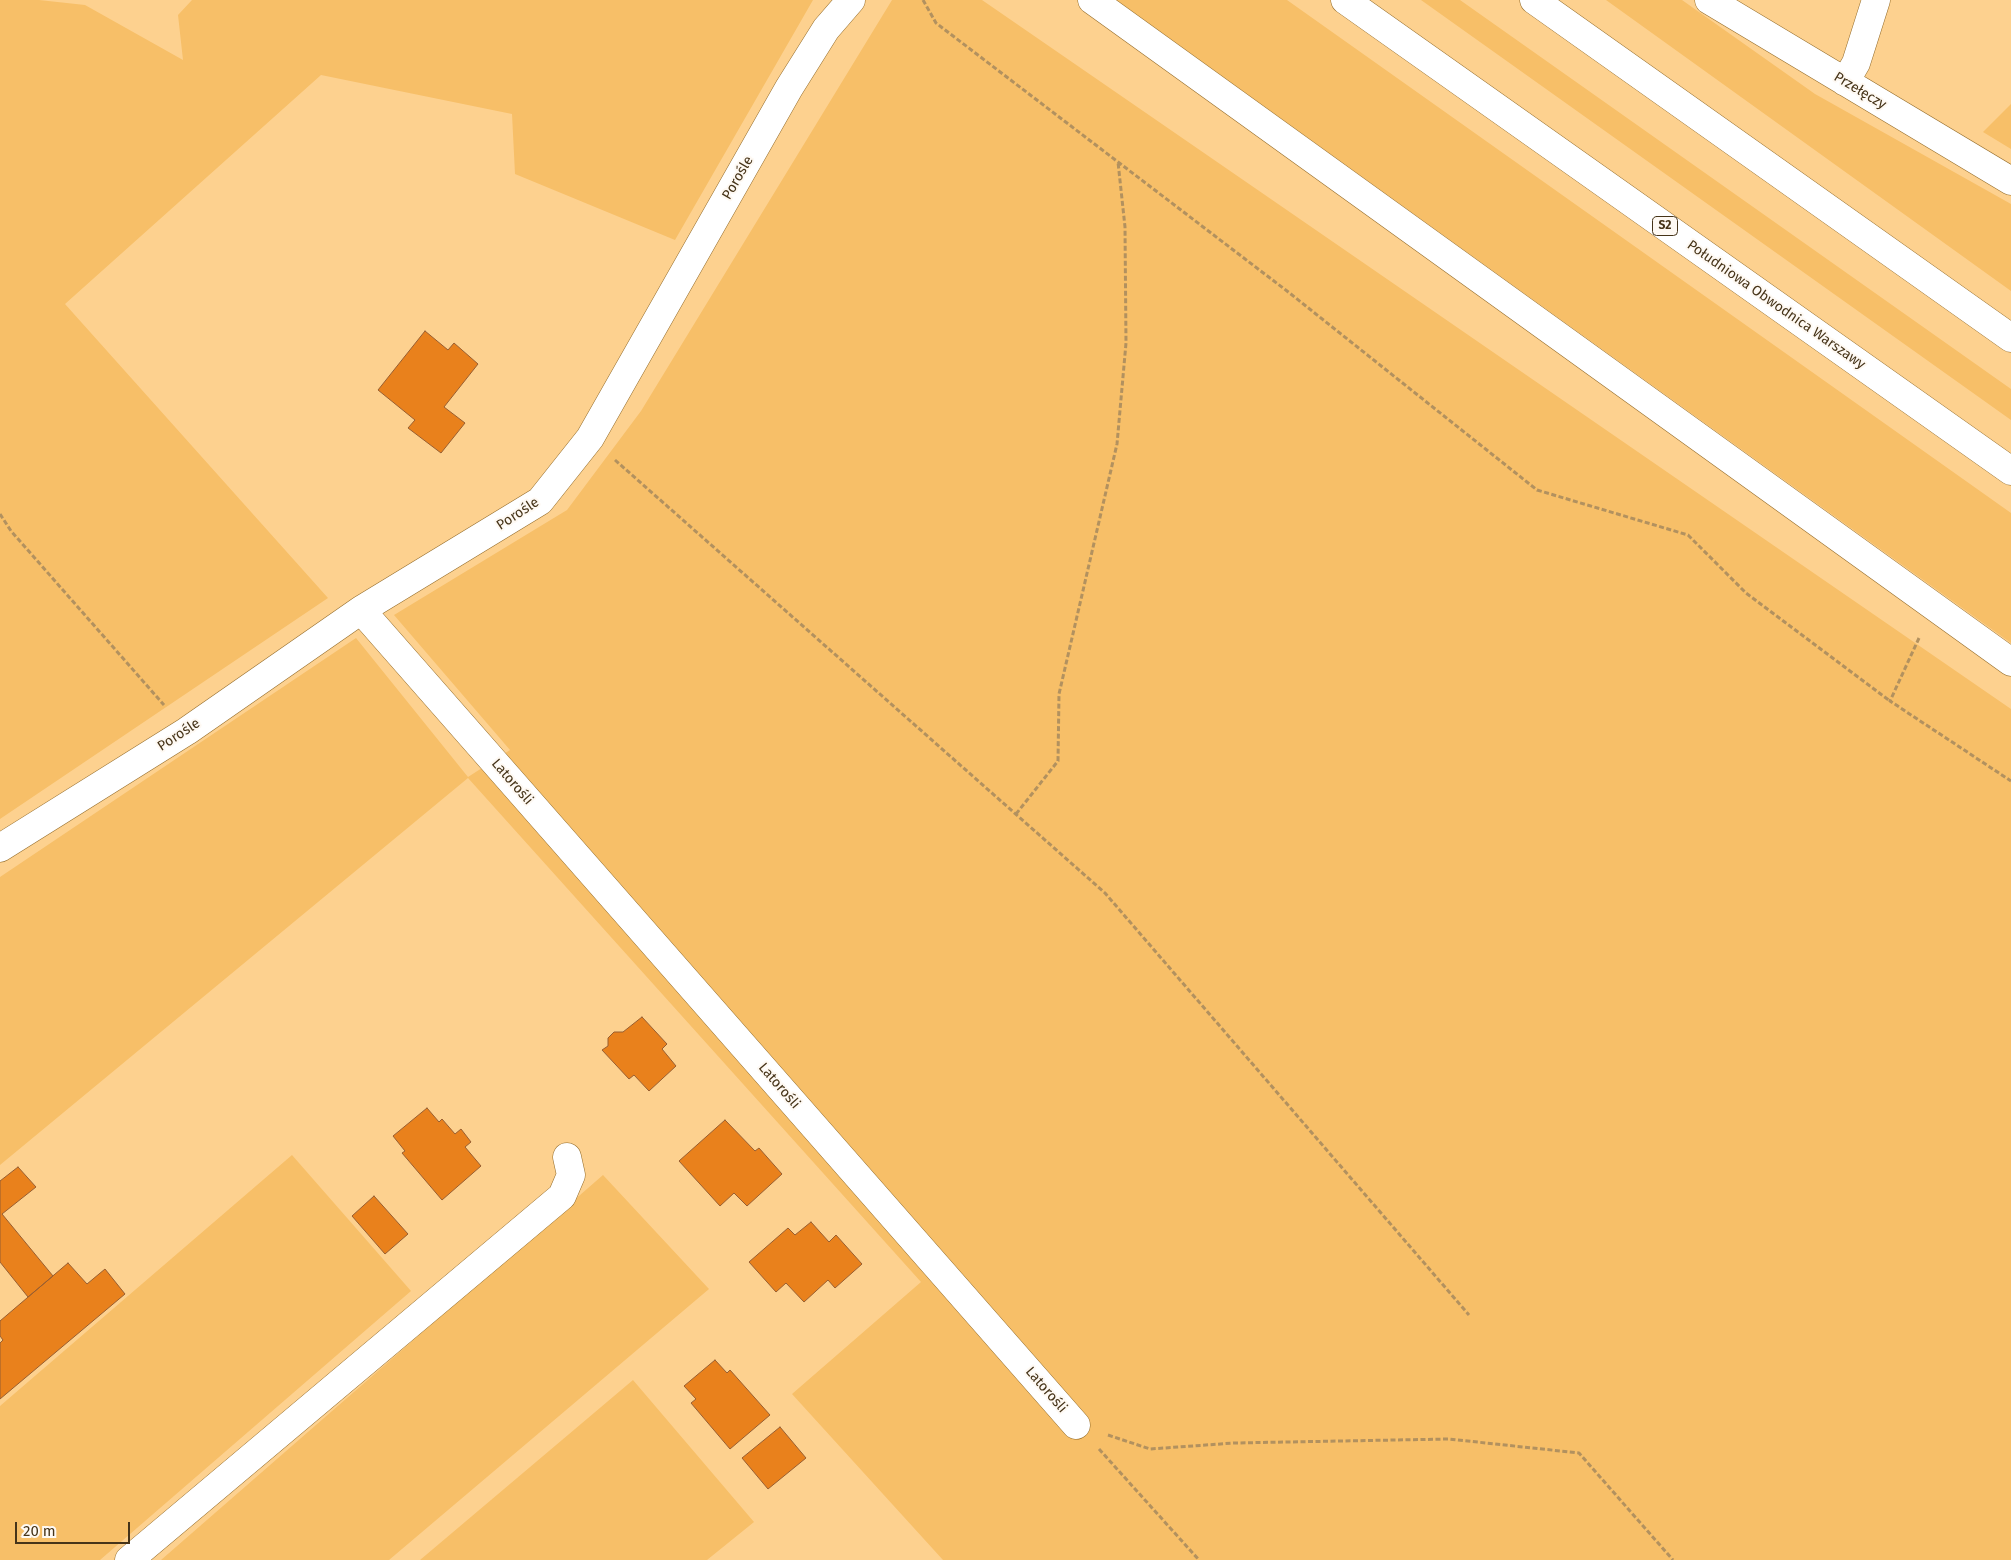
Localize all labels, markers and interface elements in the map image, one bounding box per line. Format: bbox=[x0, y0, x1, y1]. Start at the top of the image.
street label: Przełęczy bbox=[1831, 69, 1889, 113]
street label: Porośle bbox=[719, 153, 757, 203]
road number: S2 bbox=[1652, 217, 1678, 236]
street label: Południowa Obwodnica Warszawy bbox=[1684, 237, 1868, 373]
street label: Porośle bbox=[494, 494, 542, 534]
street label: Porośle bbox=[155, 715, 203, 755]
street label: Latorośli bbox=[488, 756, 536, 808]
street label: Latorośli bbox=[755, 1060, 803, 1112]
street label: Latorośli bbox=[1022, 1364, 1070, 1416]
scale bar bbox=[18, 1512, 132, 1544]
text: 20 m bbox=[23, 1522, 56, 1540]

